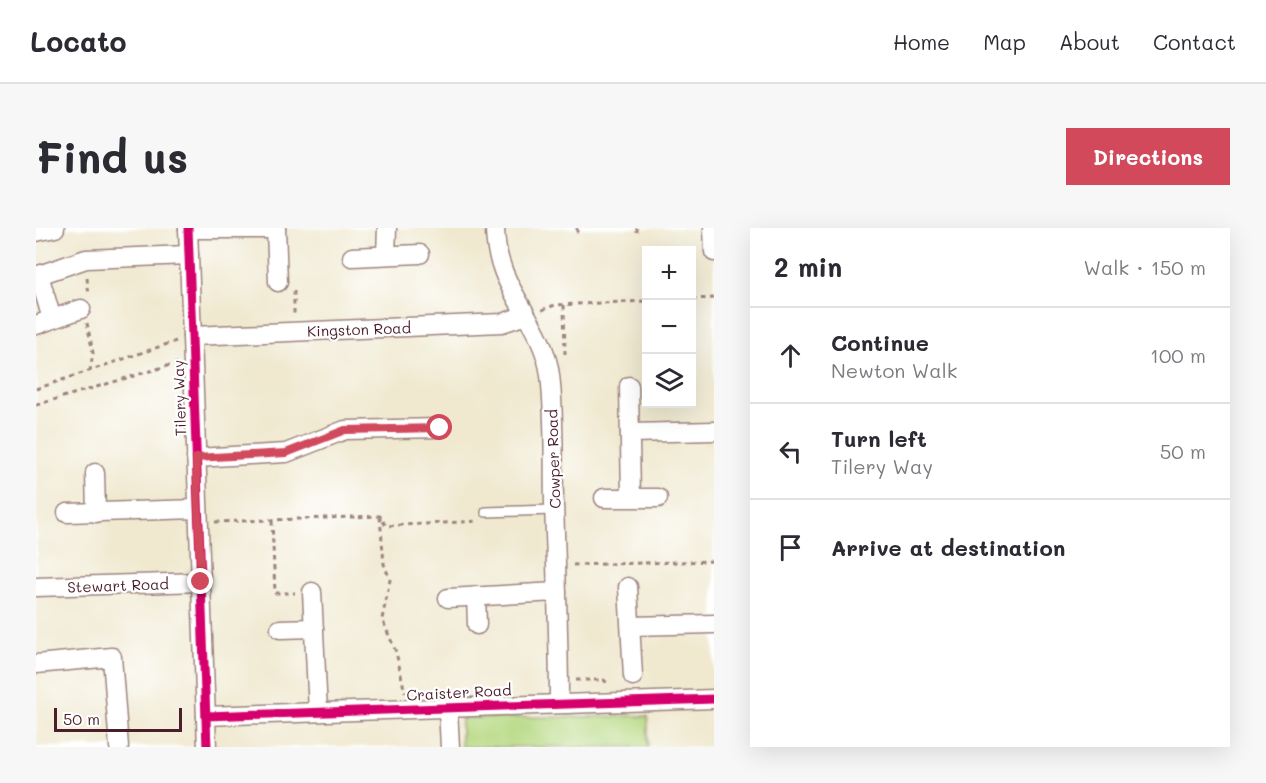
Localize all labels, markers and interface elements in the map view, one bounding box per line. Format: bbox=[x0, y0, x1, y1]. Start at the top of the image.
text: Locato bbox=[30, 23, 127, 59]
text: Home bbox=[893, 28, 950, 55]
text: Map bbox=[983, 28, 1026, 55]
text: About bbox=[1059, 28, 1120, 55]
text: Contact bbox=[1153, 28, 1236, 55]
button: Directions bbox=[1066, 128, 1230, 185]
text: Find us bbox=[36, 129, 188, 184]
map controls bbox=[642, 246, 696, 408]
button: + bbox=[642, 246, 696, 300]
text: 2 min bbox=[774, 250, 842, 284]
text: Walk · 150 m bbox=[1084, 254, 1206, 280]
button: − bbox=[642, 300, 696, 354]
street label: Kingston Road bbox=[307, 317, 411, 341]
text: Continue bbox=[831, 328, 929, 357]
icon: ahead bbox=[774, 339, 807, 372]
text: 100 m bbox=[1150, 342, 1206, 368]
button: layers bbox=[642, 354, 696, 408]
text: Newton Walk bbox=[831, 357, 957, 383]
street label: Tilery Way bbox=[168, 359, 190, 437]
street label: Cowper Road bbox=[541, 409, 565, 509]
route start bbox=[426, 414, 452, 440]
text: Turn left bbox=[831, 424, 927, 453]
icon: left bbox=[774, 435, 807, 468]
text: 50 m bbox=[1160, 438, 1206, 464]
text: Tilery Way bbox=[831, 453, 933, 479]
icon: arrive bbox=[774, 531, 807, 564]
text: Arrive at destination bbox=[831, 533, 1066, 562]
route end bbox=[187, 568, 213, 594]
street label: Stewart Road bbox=[67, 573, 169, 597]
street label: Craister Road bbox=[406, 679, 512, 705]
scale bar bbox=[54, 705, 182, 732]
text: 50 m bbox=[63, 708, 100, 729]

